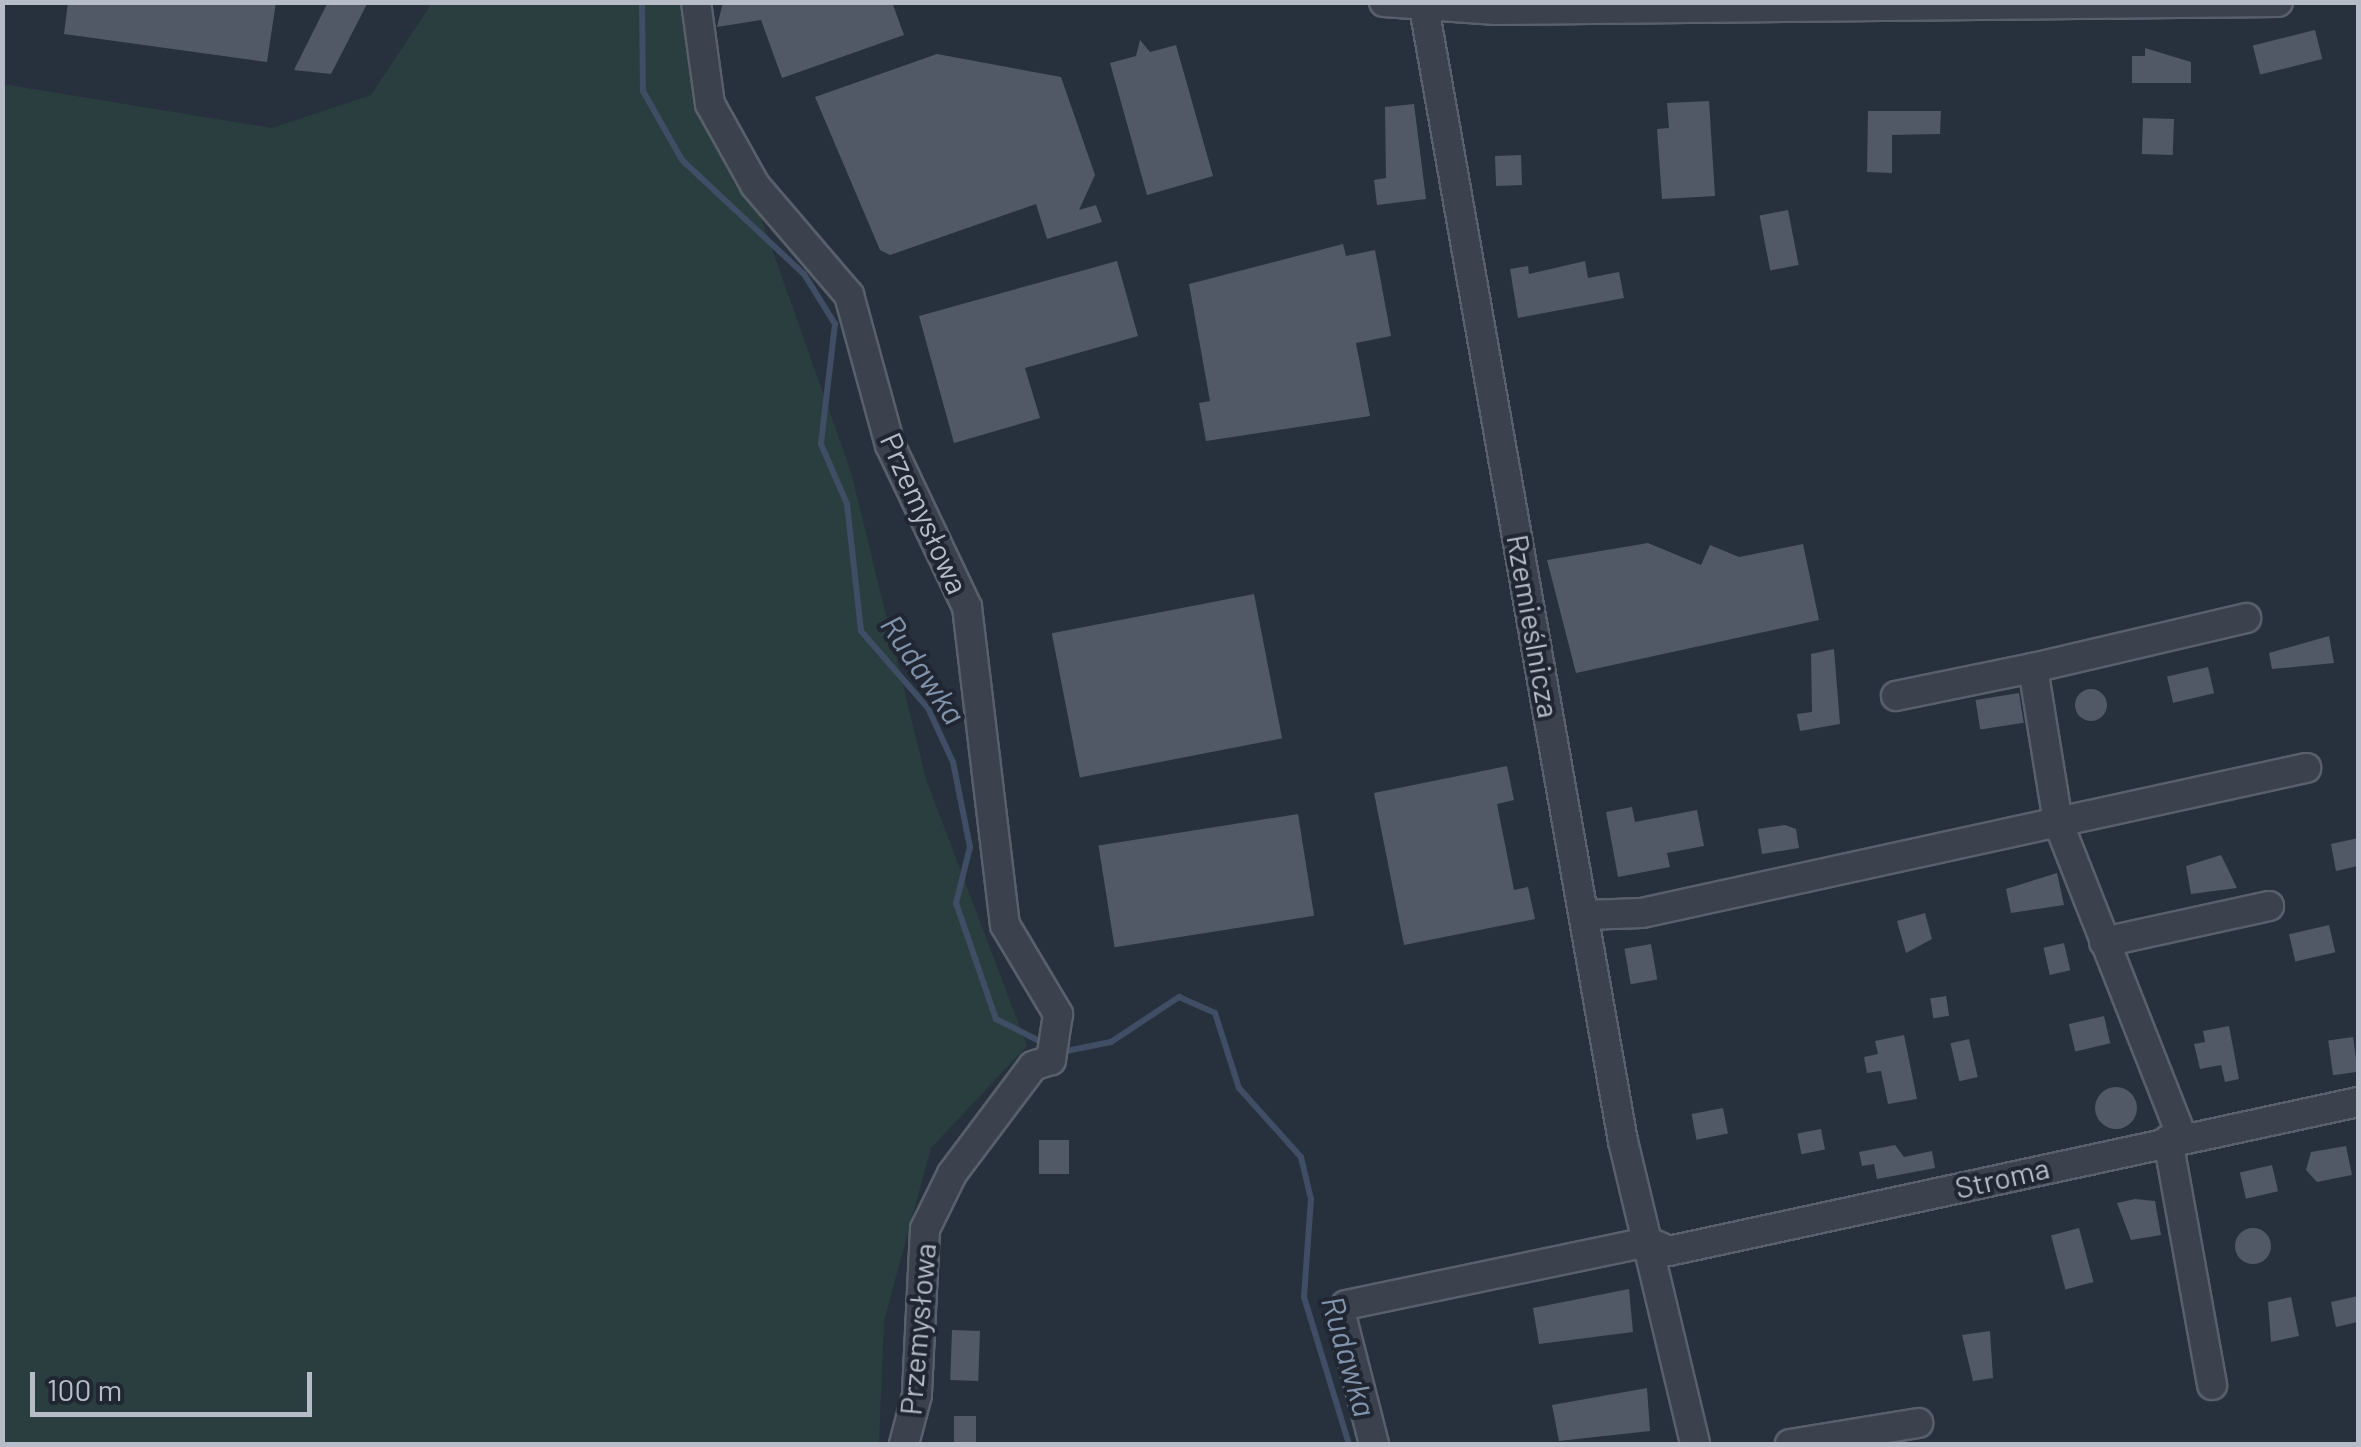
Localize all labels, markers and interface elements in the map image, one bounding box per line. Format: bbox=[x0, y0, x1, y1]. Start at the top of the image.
street label: Przemysłowa bbox=[873, 427, 977, 599]
street label: Rzemieślnicza bbox=[1500, 532, 1568, 720]
water label: Rudawka bbox=[873, 607, 975, 731]
street label: Stroma bbox=[1951, 1149, 2053, 1205]
street label: Przemysłowa bbox=[892, 1241, 942, 1417]
water label: Rudawka bbox=[1314, 1291, 1386, 1421]
scale bar bbox=[35, 1352, 318, 1414]
text: 100 m bbox=[47, 1371, 122, 1407]

